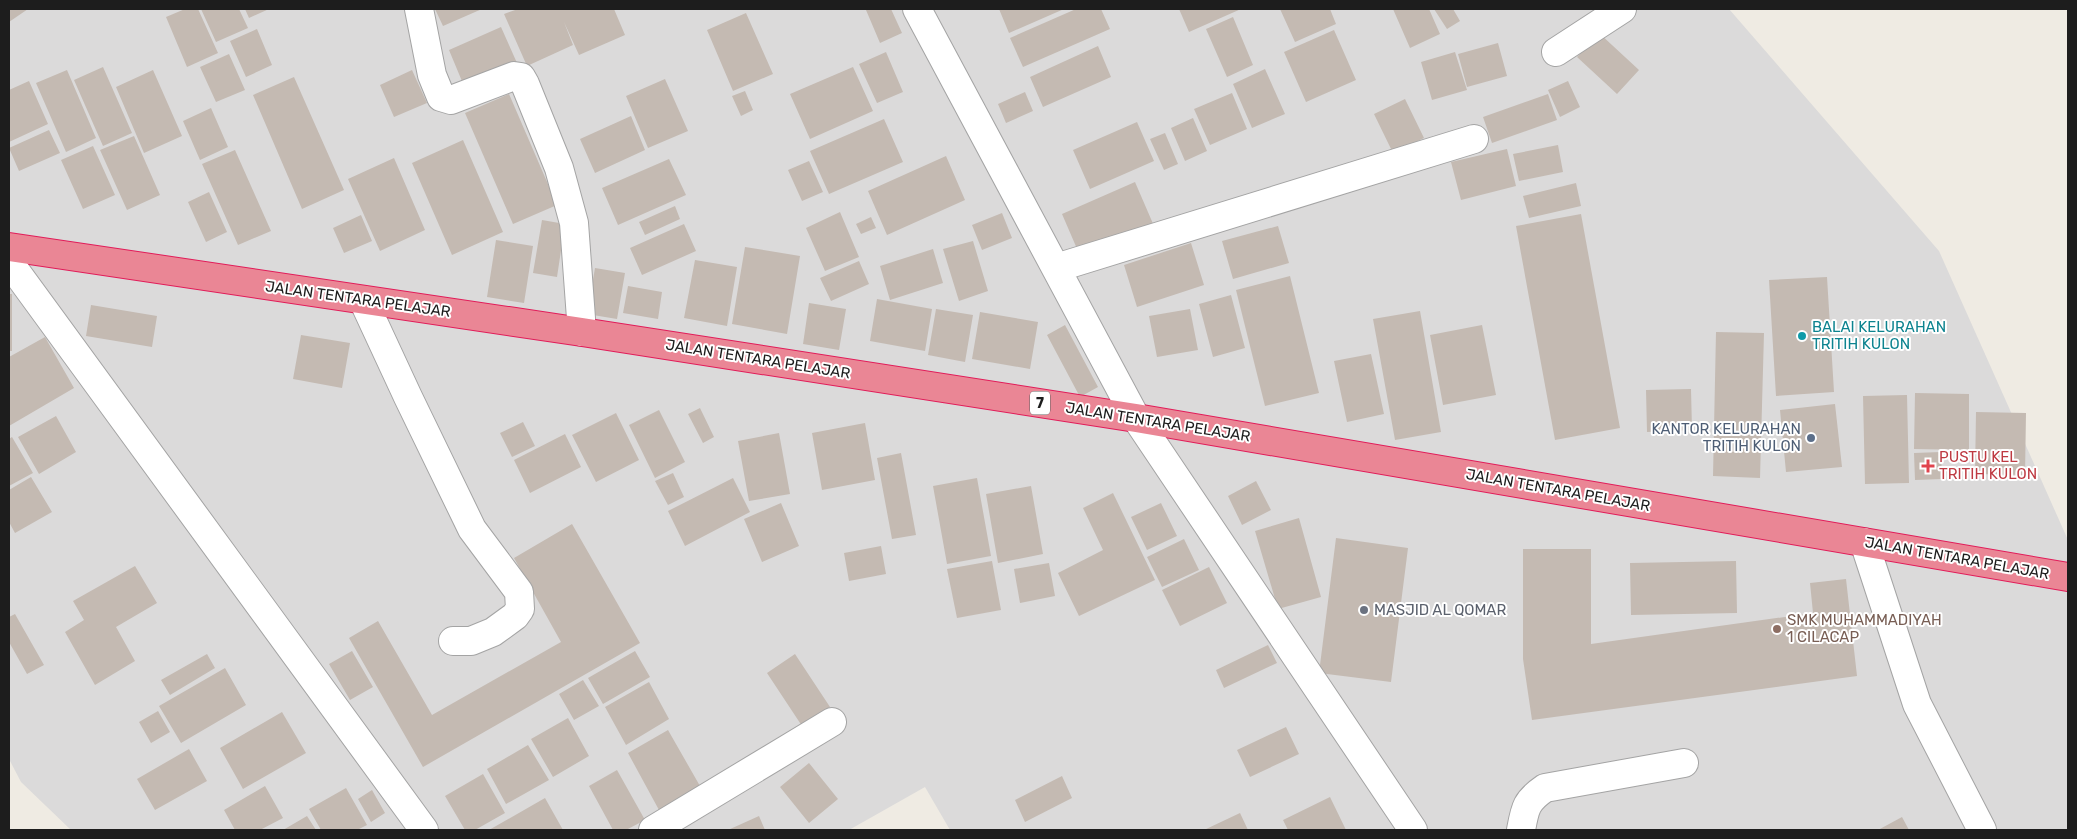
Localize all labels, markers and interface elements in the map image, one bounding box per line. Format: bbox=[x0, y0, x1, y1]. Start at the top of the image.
street label: JALAN TENTARA PELAJAR bbox=[264, 277, 452, 321]
place label: BALAI KELURAHAN TRITIH KULON bbox=[1812, 318, 1946, 353]
marker: BALAI KELURAHAN TRITIH KULON bbox=[1796, 330, 1808, 342]
street label: JALAN TENTARA PELAJAR bbox=[664, 335, 852, 383]
road number: 7 bbox=[1030, 392, 1050, 414]
street label: JALAN TENTARA PELAJAR bbox=[1064, 398, 1252, 446]
place label: KANTOR KELURAHAN TRITIH KULON bbox=[1652, 420, 1801, 455]
marker: KANTOR KELURAHAN TRITIH KULON bbox=[1805, 432, 1817, 444]
place label: PUSTU KEL TRITIH KULON bbox=[1939, 448, 2037, 483]
marker: PUSTU KEL TRITIH KULON bbox=[1921, 459, 1935, 473]
street label: JALAN TENTARA PELAJAR bbox=[1464, 465, 1652, 515]
street label: JALAN TENTARA PELAJAR bbox=[1863, 533, 2051, 583]
place label: MASJID AL QOMAR bbox=[1374, 601, 1506, 619]
marker: MASJID AL QOMAR bbox=[1358, 604, 1370, 616]
place label: SMK MUHAMMADIYAH 1 CILACAP bbox=[1787, 611, 1942, 646]
marker: SMK MUHAMMADIYAH 1 CILACAP bbox=[1771, 623, 1783, 635]

